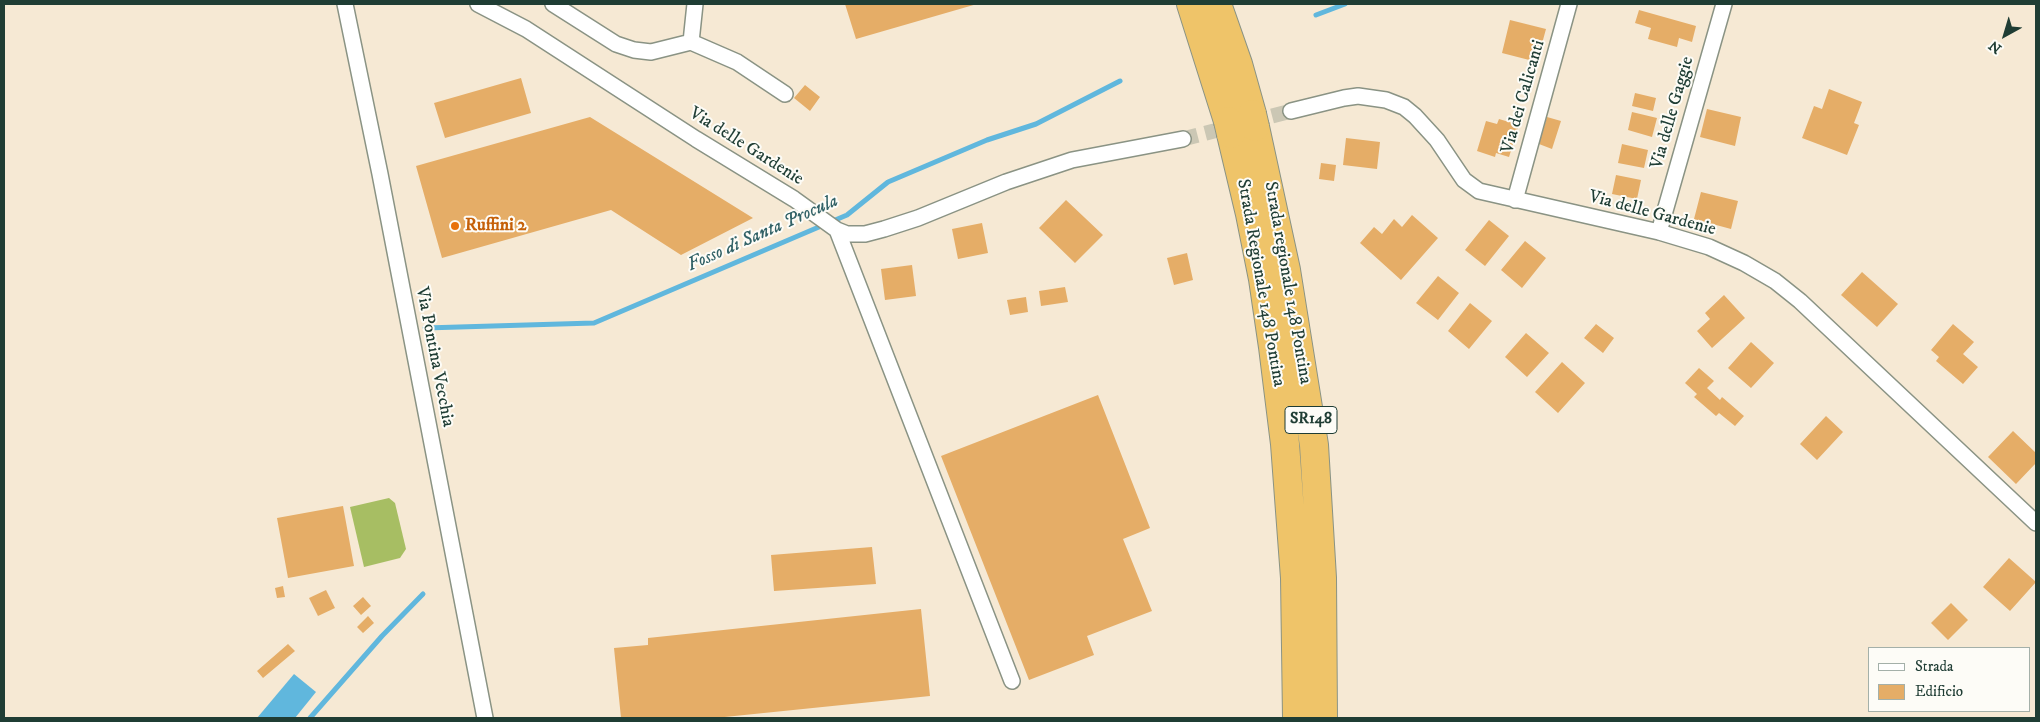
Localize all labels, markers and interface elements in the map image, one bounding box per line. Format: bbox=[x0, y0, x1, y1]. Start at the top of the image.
north arrow bbox=[1980, 10, 2030, 60]
text: N bbox=[1985, 36, 2006, 57]
street label: Via dei Calicanti bbox=[1497, 38, 1551, 156]
street label: Via delle Gaggie bbox=[1647, 54, 1699, 172]
street label: Via delle Gardenie bbox=[685, 103, 807, 191]
street label: Strada Regionale 148 Pontina bbox=[1231, 177, 1289, 389]
street label: Strada regionale 148 Pontina bbox=[1259, 180, 1315, 386]
street label: Via delle Gardenie bbox=[1586, 187, 1718, 241]
water label: Fosso di Santa Procula bbox=[684, 190, 842, 278]
place label: Ruffini 2 bbox=[465, 215, 526, 237]
marker: Ruffini 2 bbox=[449, 220, 461, 232]
street label: Via Pontina Vecchia bbox=[410, 285, 458, 429]
road number: SR148 bbox=[1285, 406, 1337, 434]
legend bbox=[1868, 647, 2030, 712]
text: Strada bbox=[1915, 657, 1953, 676]
text: Edificio bbox=[1915, 682, 1963, 701]

